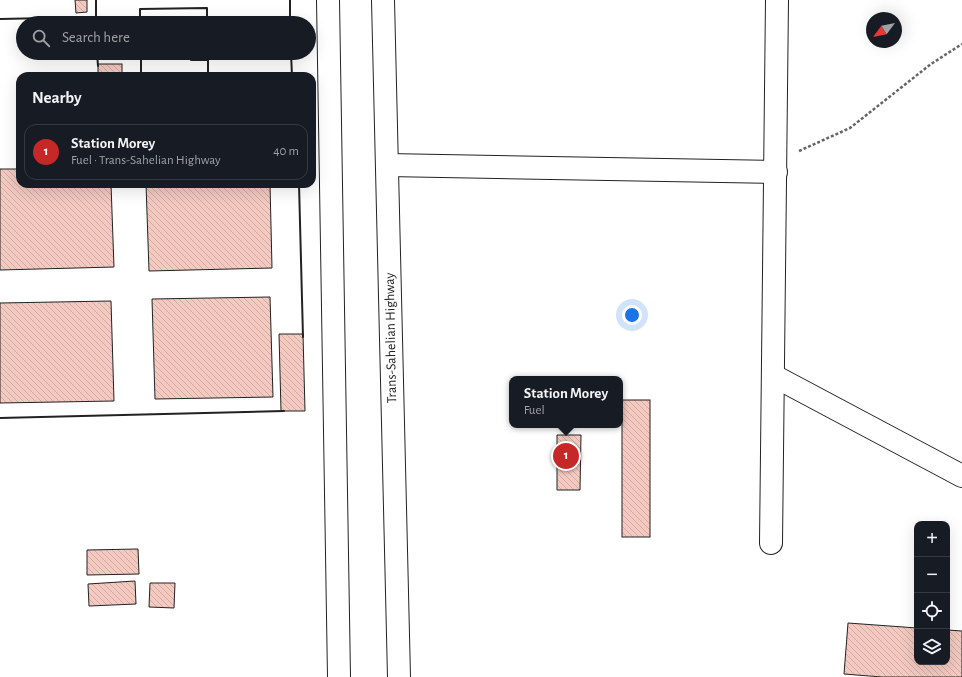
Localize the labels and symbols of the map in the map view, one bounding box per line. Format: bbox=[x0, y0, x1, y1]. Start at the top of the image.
north arrow bbox=[866, 12, 902, 48]
street label: Trans-Sahelian Highway bbox=[383, 272, 399, 404]
your location bbox=[622, 305, 642, 325]
pin: 1 bbox=[553, 441, 579, 471]

